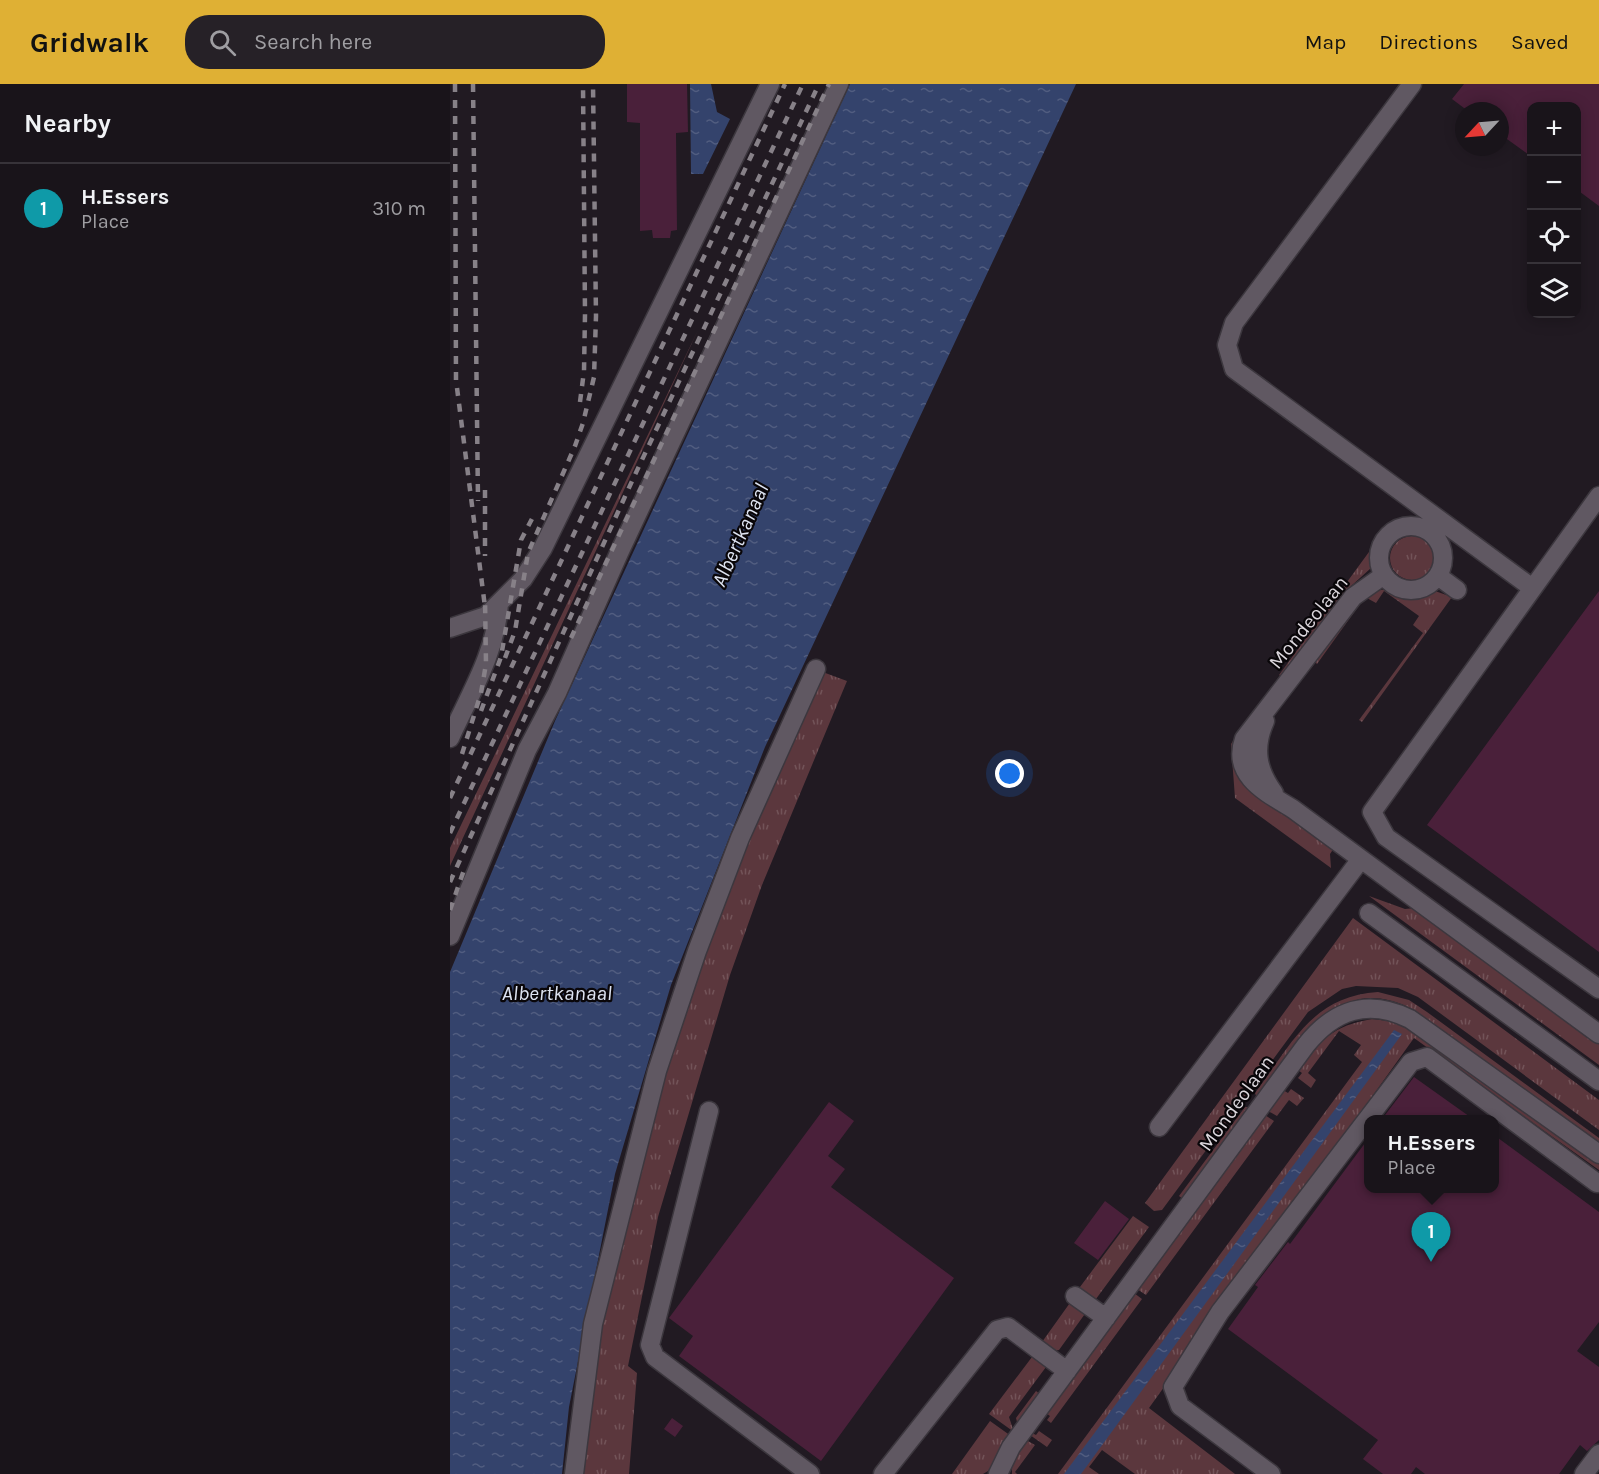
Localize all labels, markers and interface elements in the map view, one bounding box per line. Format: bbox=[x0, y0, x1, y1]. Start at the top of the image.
search box bbox=[185, 15, 605, 69]
text: Gridwalk bbox=[30, 26, 149, 59]
icon: search bbox=[206, 26, 239, 59]
text: Search here bbox=[254, 29, 372, 55]
text: Map bbox=[1305, 30, 1346, 54]
text: Directions bbox=[1379, 30, 1478, 54]
text: Saved bbox=[1511, 30, 1569, 54]
north arrow bbox=[1455, 102, 1509, 156]
map controls bbox=[1527, 102, 1581, 318]
button: + bbox=[1527, 102, 1581, 156]
text: Nearby bbox=[24, 108, 111, 139]
button: − bbox=[1527, 156, 1581, 210]
text: H.Essers bbox=[81, 184, 169, 210]
text: 1 bbox=[40, 197, 47, 220]
text: 310 m bbox=[372, 197, 426, 220]
text: Place bbox=[81, 210, 129, 233]
button: locate bbox=[1527, 210, 1581, 264]
button: layers bbox=[1527, 264, 1581, 318]
water label: Albertkanaal bbox=[707, 480, 773, 590]
street label: Mondeolaan bbox=[1264, 571, 1353, 673]
your location bbox=[995, 759, 1024, 788]
water label: Albertkanaal bbox=[502, 981, 612, 1005]
street label: Mondeolaan bbox=[1194, 1051, 1279, 1156]
popup bbox=[1364, 1115, 1499, 1193]
text: H.Essers bbox=[1387, 1130, 1476, 1156]
text: Place bbox=[1387, 1156, 1436, 1179]
pin: 1 bbox=[1412, 1212, 1450, 1262]

